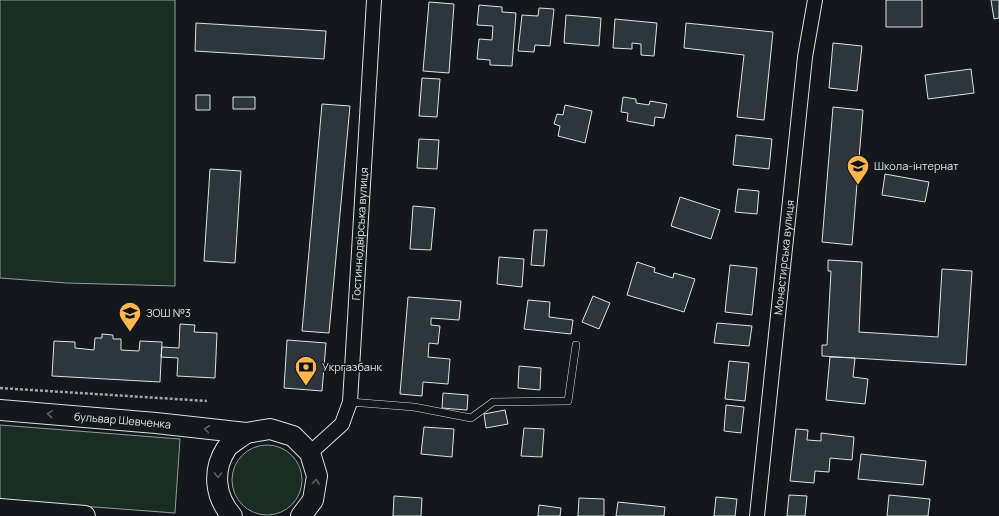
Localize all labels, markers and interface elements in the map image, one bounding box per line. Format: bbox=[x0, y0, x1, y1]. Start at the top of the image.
school or university icon: Школа-інтернат bbox=[845, 153, 871, 186]
place label: Школа-інтернат bbox=[874, 158, 959, 173]
street label: Гостиннодвірська вулиця bbox=[348, 167, 371, 301]
street label: Монастирська вулиця bbox=[770, 199, 797, 316]
school or university icon: ЗОШ №3 bbox=[117, 300, 143, 333]
place label: ЗОШ №3 bbox=[146, 305, 191, 320]
bank icon: Укргазбанк bbox=[293, 354, 319, 387]
place label: Укргазбанк bbox=[322, 359, 382, 374]
street label: бульвар Шевченка bbox=[73, 408, 172, 432]
one-way arrow bbox=[47, 409, 53, 418]
one-way arrow bbox=[204, 425, 210, 434]
one-way arrow bbox=[213, 472, 222, 478]
one-way arrow bbox=[311, 478, 320, 485]

